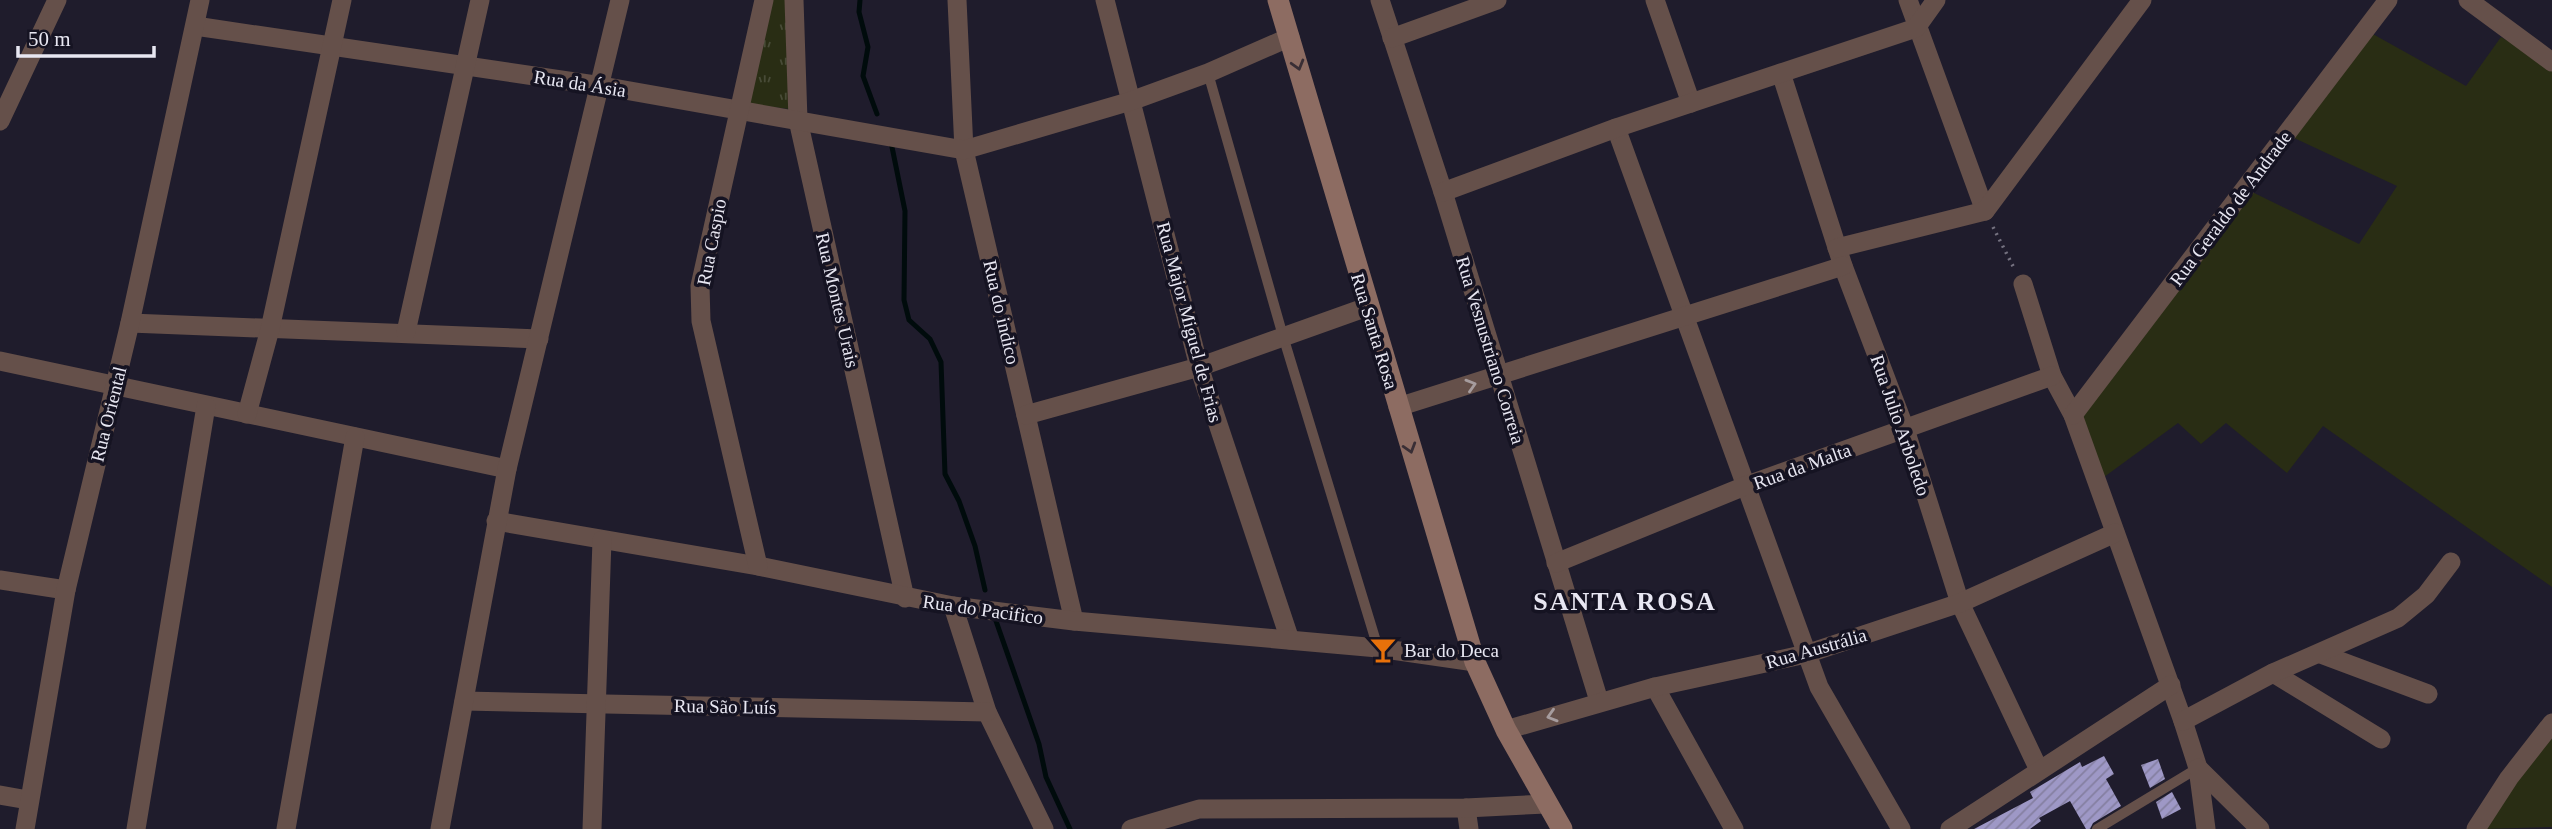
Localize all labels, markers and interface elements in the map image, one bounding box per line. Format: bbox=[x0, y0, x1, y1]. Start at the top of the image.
scale bar bbox=[18, 14, 154, 58]
text: 50 m bbox=[28, 27, 71, 51]
one-way arrow bbox=[1290, 59, 1304, 71]
street label: Rua da Ásia bbox=[532, 66, 628, 101]
street label: Rua Geraldo de Andrade bbox=[2165, 127, 2295, 290]
street label: Rua Caspio bbox=[693, 197, 730, 287]
street label: Rua Major Miguel de Frias bbox=[1153, 220, 1226, 425]
street label: Rua Montes Urais bbox=[812, 230, 863, 370]
street label: Rua Vesnustriano Correia bbox=[1452, 254, 1529, 447]
street label: Rua do indico bbox=[979, 258, 1024, 366]
street label: Rua Santa Rosa bbox=[1347, 271, 1402, 392]
street label: Rua Julio Arboledo bbox=[1867, 352, 1935, 498]
street label: Rua Oriental bbox=[86, 364, 130, 464]
one-way arrow bbox=[1465, 378, 1477, 393]
street label: Rua da Malta bbox=[1750, 439, 1854, 494]
one-way arrow bbox=[1402, 442, 1417, 454]
district label: SANTA ROSA bbox=[1533, 587, 1717, 616]
street label: Rua do Pacifico bbox=[921, 591, 1044, 628]
street label: Rua Austrália bbox=[1763, 624, 1870, 673]
bar icon: Bar do Deca bbox=[1368, 635, 1398, 665]
place label: Bar do Deca bbox=[1404, 640, 1500, 661]
street label: Rua São Luís bbox=[674, 695, 776, 718]
one-way arrow bbox=[1547, 707, 1559, 722]

